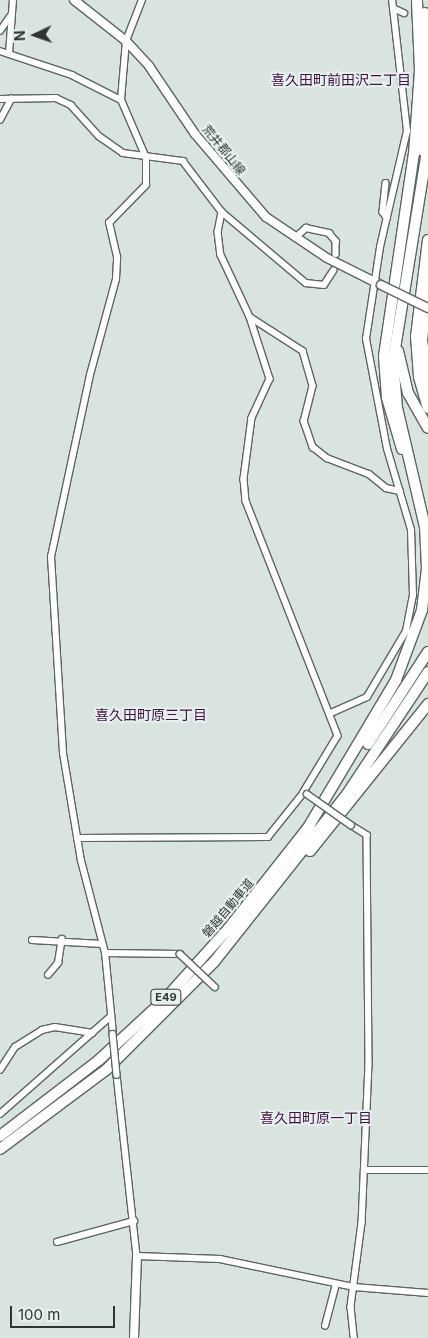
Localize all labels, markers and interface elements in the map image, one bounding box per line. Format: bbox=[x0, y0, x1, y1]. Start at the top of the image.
north arrow bbox=[10, 10, 60, 60]
text: N bbox=[11, 30, 28, 42]
district label: 喜久田町前田沢二丁目 bbox=[271, 72, 411, 88]
street label: 荒井郡山線 bbox=[200, 122, 248, 178]
district label: 喜久田町原三丁目 bbox=[95, 707, 207, 723]
street label: 磐越自動車道 bbox=[199, 876, 257, 940]
road number: E49 bbox=[150, 989, 182, 1006]
district label: 喜久田町原一丁目 bbox=[260, 1110, 372, 1126]
scale bar bbox=[12, 1296, 118, 1328]
text: 100 m bbox=[18, 1305, 60, 1324]

